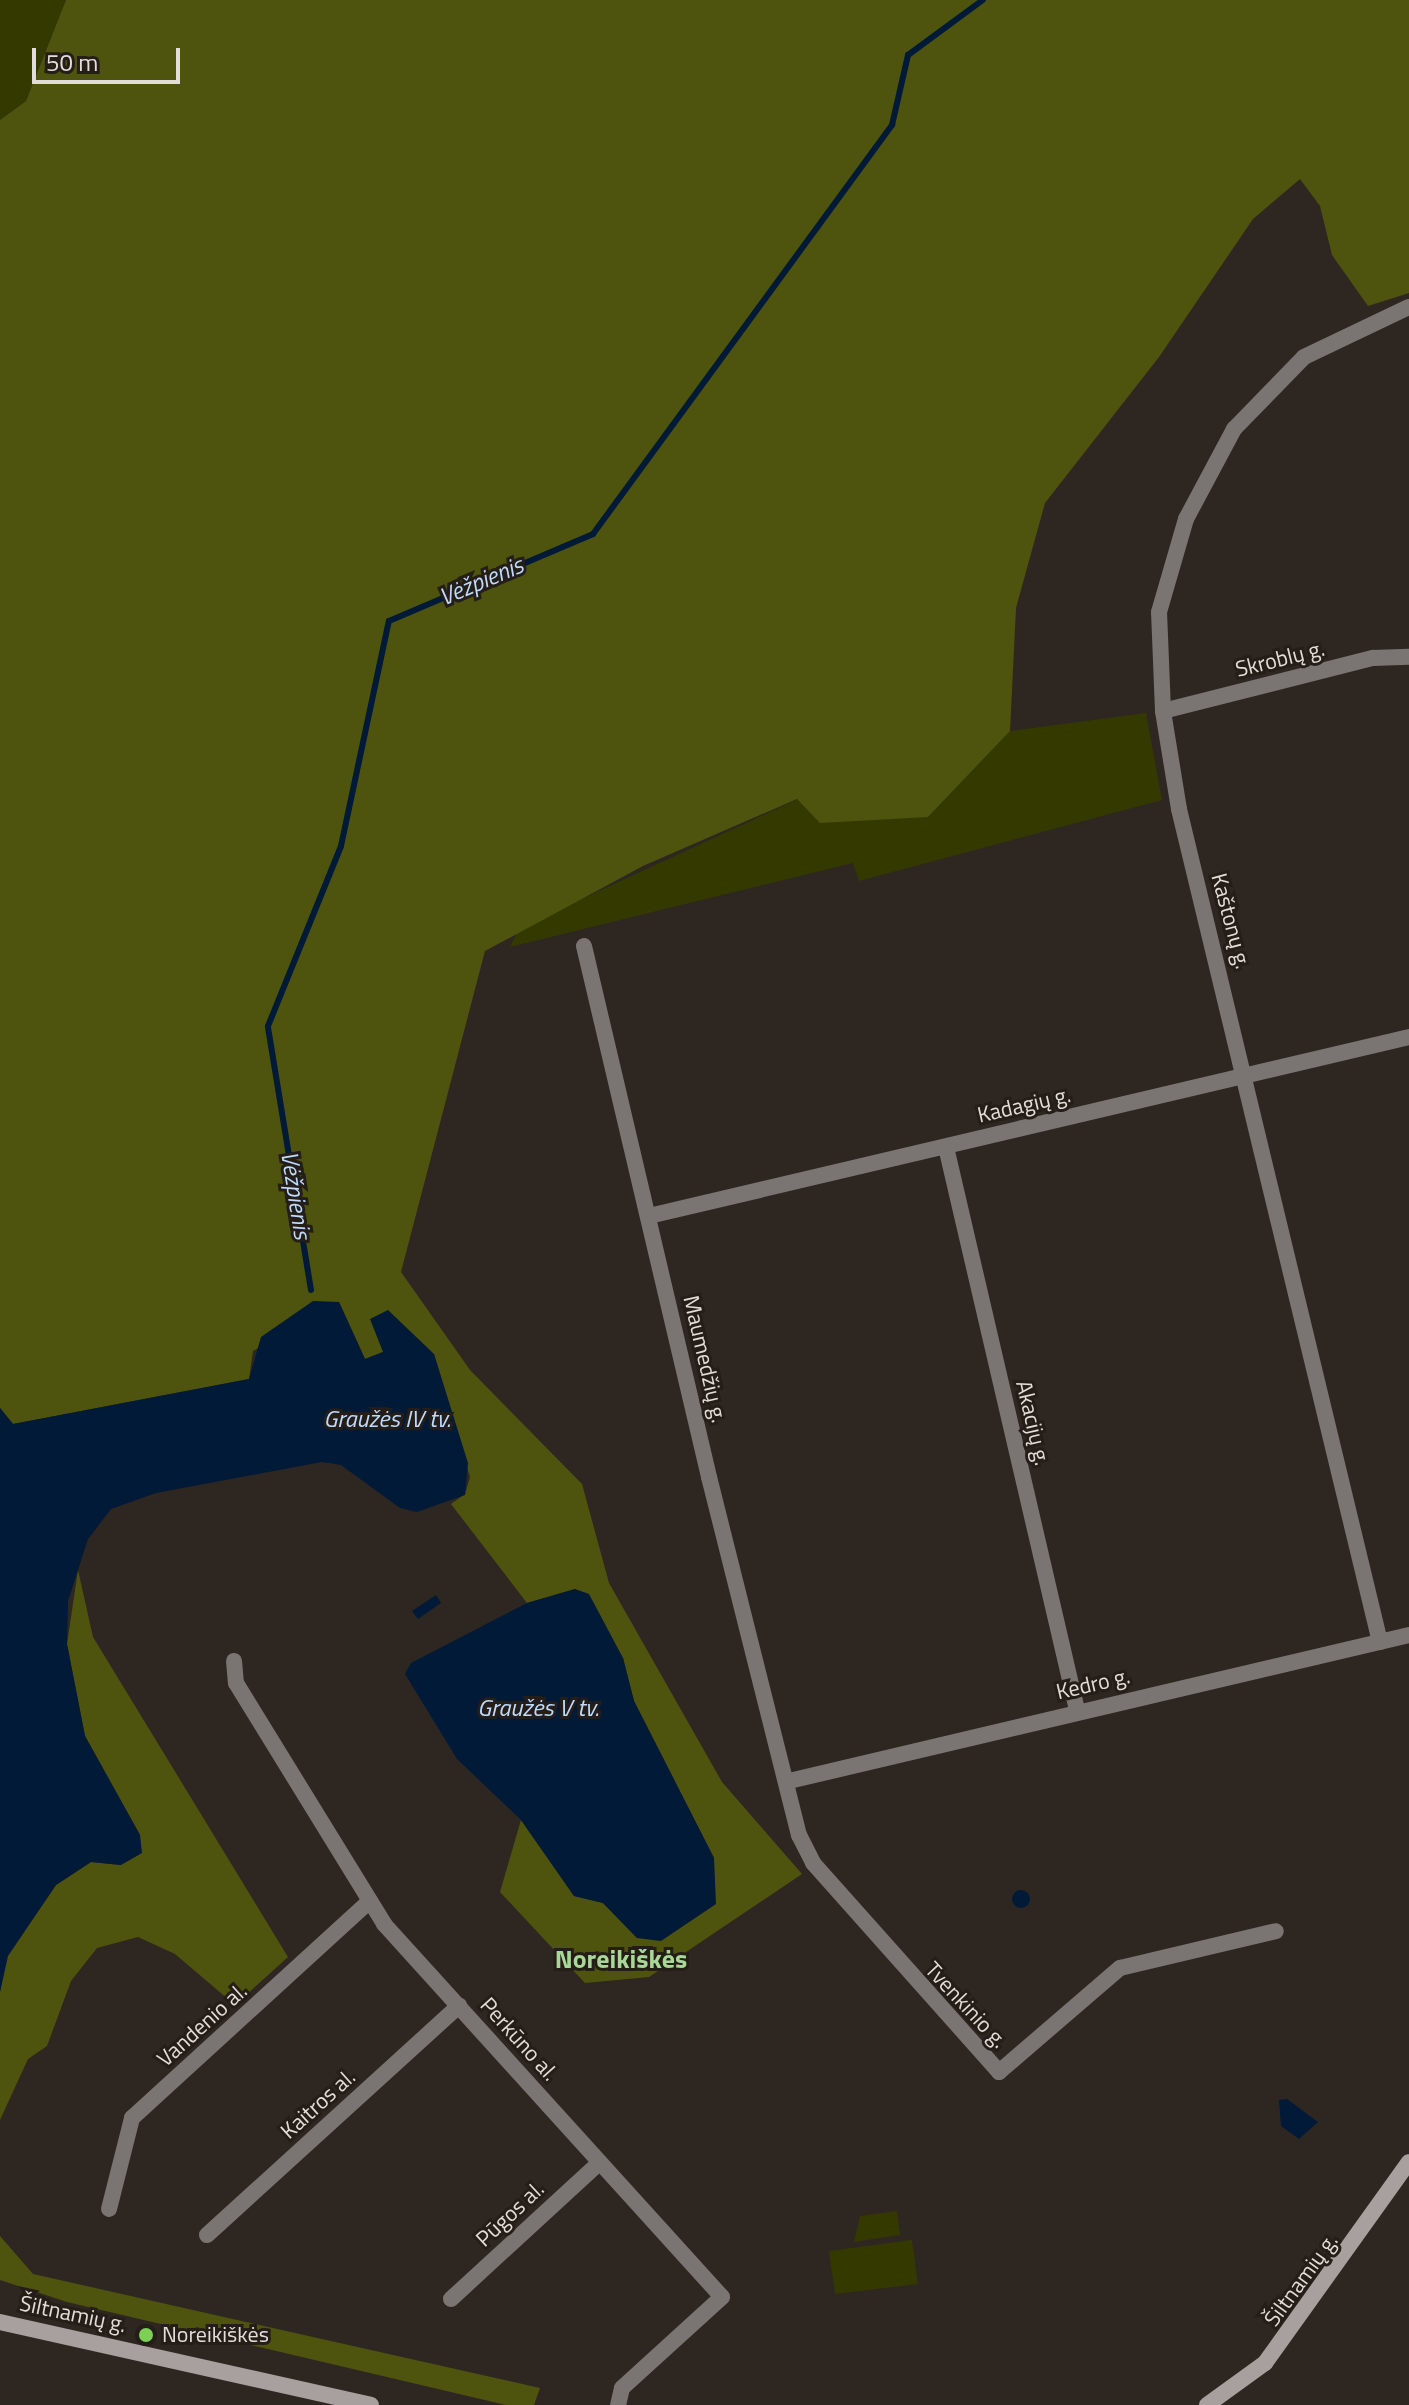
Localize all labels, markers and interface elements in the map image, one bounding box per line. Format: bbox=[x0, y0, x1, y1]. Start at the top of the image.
scale bar bbox=[36, 32, 184, 82]
text: 50 m bbox=[46, 44, 98, 80]
water label: Vėžpienis bbox=[435, 550, 527, 612]
street label: Skroblų g. bbox=[1233, 635, 1327, 683]
street label: Kaštonų g. bbox=[1206, 870, 1256, 972]
street label: Kadagių g. bbox=[975, 1081, 1073, 1129]
water label: Vėžpienis bbox=[275, 1149, 317, 1241]
street label: Maumedžių g. bbox=[678, 1293, 732, 1425]
street label: Akacijų g. bbox=[1010, 1378, 1056, 1468]
water label: Graužės IV tv. bbox=[323, 1405, 451, 1433]
street label: Kedro g. bbox=[1054, 1663, 1132, 1705]
water label: Graužės V tv. bbox=[477, 1694, 599, 1722]
district label: Noreikiškės bbox=[555, 1943, 687, 1975]
street label: Tvenkinio g. bbox=[920, 1957, 1012, 2053]
street label: Vandenio al. bbox=[152, 1978, 252, 2072]
street label: Perkūno al. bbox=[475, 1992, 563, 2086]
street label: Kaitros al. bbox=[275, 2064, 361, 2144]
street label: Pūgos al. bbox=[470, 2176, 550, 2252]
street label: Šiltnamių g. bbox=[1259, 2228, 1343, 2332]
street label: Šiltnamių g. bbox=[17, 2290, 129, 2338]
place label: Noreikiškės bbox=[162, 2322, 269, 2348]
marker: Noreikiškės bbox=[137, 2326, 155, 2344]

